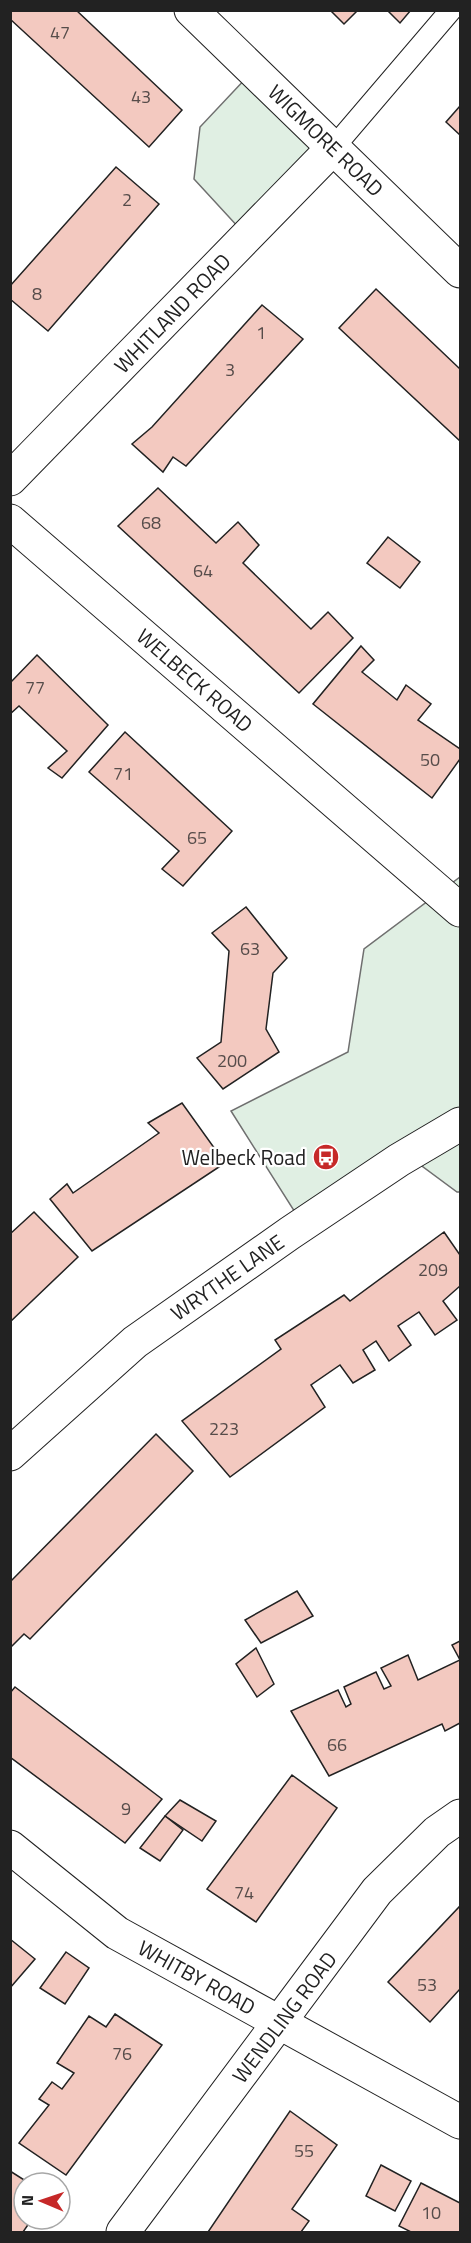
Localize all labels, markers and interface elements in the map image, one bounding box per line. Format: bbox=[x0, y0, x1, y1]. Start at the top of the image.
house number: 47 bbox=[50, 19, 70, 46]
street label: WIGMORE ROAD bbox=[261, 76, 391, 204]
house number: 43 bbox=[131, 83, 151, 110]
house number: 2 bbox=[122, 186, 132, 213]
street label: WHITLAND ROAD bbox=[106, 246, 238, 380]
house number: 8 bbox=[32, 280, 42, 307]
house number: 1 bbox=[256, 319, 266, 346]
house number: 3 bbox=[225, 356, 235, 383]
house number: 68 bbox=[141, 509, 161, 536]
house number: 64 bbox=[193, 557, 213, 584]
street label: WELBECK ROAD bbox=[130, 620, 260, 740]
house number: 77 bbox=[25, 674, 45, 701]
house number: 50 bbox=[420, 746, 440, 773]
house number: 71 bbox=[113, 760, 133, 787]
house number: 65 bbox=[187, 824, 207, 851]
house number: 63 bbox=[240, 935, 260, 962]
house number: 200 bbox=[217, 1047, 247, 1074]
place label: Welbeck Road bbox=[181, 1141, 306, 1173]
bus stop icon: Welbeck Road bbox=[311, 1142, 341, 1172]
street label: WRYTHE LANE bbox=[164, 1226, 290, 1328]
house number: 209 bbox=[418, 1256, 448, 1283]
house number: 223 bbox=[209, 1415, 239, 1442]
house number: 66 bbox=[327, 1731, 347, 1758]
house number: 9 bbox=[121, 1795, 131, 1822]
house number: 74 bbox=[234, 1879, 254, 1906]
street label: WHITBY ROAD bbox=[132, 1932, 262, 2022]
street label: WENDLING ROAD bbox=[224, 1944, 344, 2090]
house number: 53 bbox=[417, 1971, 437, 1998]
house number: 76 bbox=[112, 2040, 132, 2067]
house number: 55 bbox=[294, 2137, 314, 2164]
north arrow bbox=[12, 2171, 72, 2231]
text: N bbox=[15, 2195, 39, 2206]
house number: 10 bbox=[421, 2199, 441, 2226]

